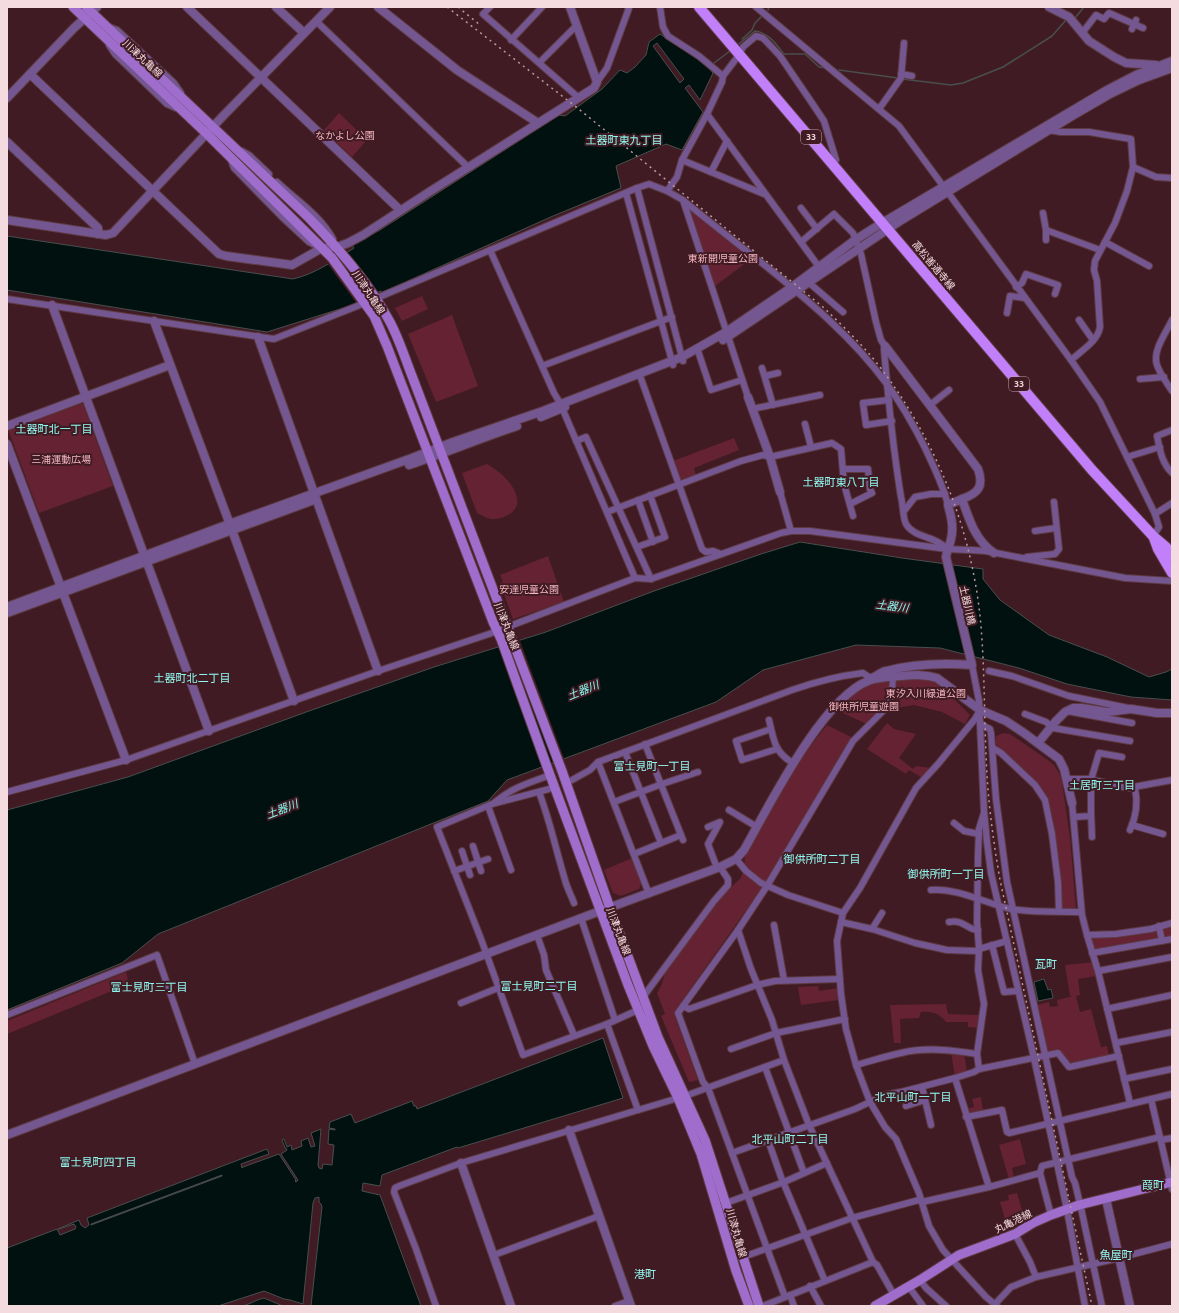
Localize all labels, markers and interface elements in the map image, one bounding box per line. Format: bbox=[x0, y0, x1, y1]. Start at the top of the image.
street label: 川津丸亀線 bbox=[121, 37, 165, 79]
park label: なかよし公園 bbox=[315, 130, 375, 141]
road number: 33 bbox=[801, 130, 821, 144]
district label: 土器町東九丁目 bbox=[586, 134, 663, 146]
street label: 高松善通寺線 bbox=[910, 239, 957, 292]
park label: 東新開児童公園 bbox=[688, 253, 758, 264]
street label: 川津丸亀線 bbox=[350, 268, 387, 316]
road number: 33 bbox=[1009, 377, 1029, 391]
district label: 土器町北一丁目 bbox=[16, 423, 93, 435]
park label: 三浦運動広場 bbox=[31, 454, 91, 465]
district label: 土器町東八丁目 bbox=[803, 476, 880, 488]
park label: 安達児童公園 bbox=[499, 584, 559, 595]
street label: 土器川橋 bbox=[958, 584, 977, 626]
water label: 土器川 bbox=[875, 598, 910, 614]
street label: 川津丸亀線 bbox=[492, 601, 521, 651]
district label: 土器町北二丁目 bbox=[154, 672, 231, 684]
water label: 土器川 bbox=[565, 678, 601, 702]
park label: 東汐入川緑道公園 bbox=[886, 688, 966, 699]
park label: 御供所児童遊園 bbox=[829, 701, 899, 712]
district label: 富士見町一丁目 bbox=[614, 760, 691, 772]
district label: 土居町三丁目 bbox=[1069, 779, 1135, 791]
water label: 土器川 bbox=[264, 797, 300, 821]
district label: 御供所町二丁目 bbox=[783, 853, 861, 865]
district label: 御供所町一丁目 bbox=[907, 868, 985, 880]
street label: 川津丸亀線 bbox=[604, 906, 633, 956]
district label: 瓦町 bbox=[1035, 958, 1057, 970]
district label: 富士見町二丁目 bbox=[501, 980, 578, 992]
district label: 富士見町三丁目 bbox=[111, 981, 188, 993]
district label: 北平山町一丁目 bbox=[875, 1091, 952, 1103]
district label: 北平山町二丁目 bbox=[752, 1133, 829, 1145]
district label: 富士見町四丁目 bbox=[60, 1156, 137, 1168]
district label: 葭町 bbox=[1142, 1179, 1164, 1191]
street label: 川津丸亀線 bbox=[724, 1208, 749, 1259]
street label: 丸亀港線 bbox=[993, 1208, 1034, 1235]
district label: 魚屋町 bbox=[1100, 1249, 1133, 1261]
district label: 港町 bbox=[634, 1268, 656, 1280]

